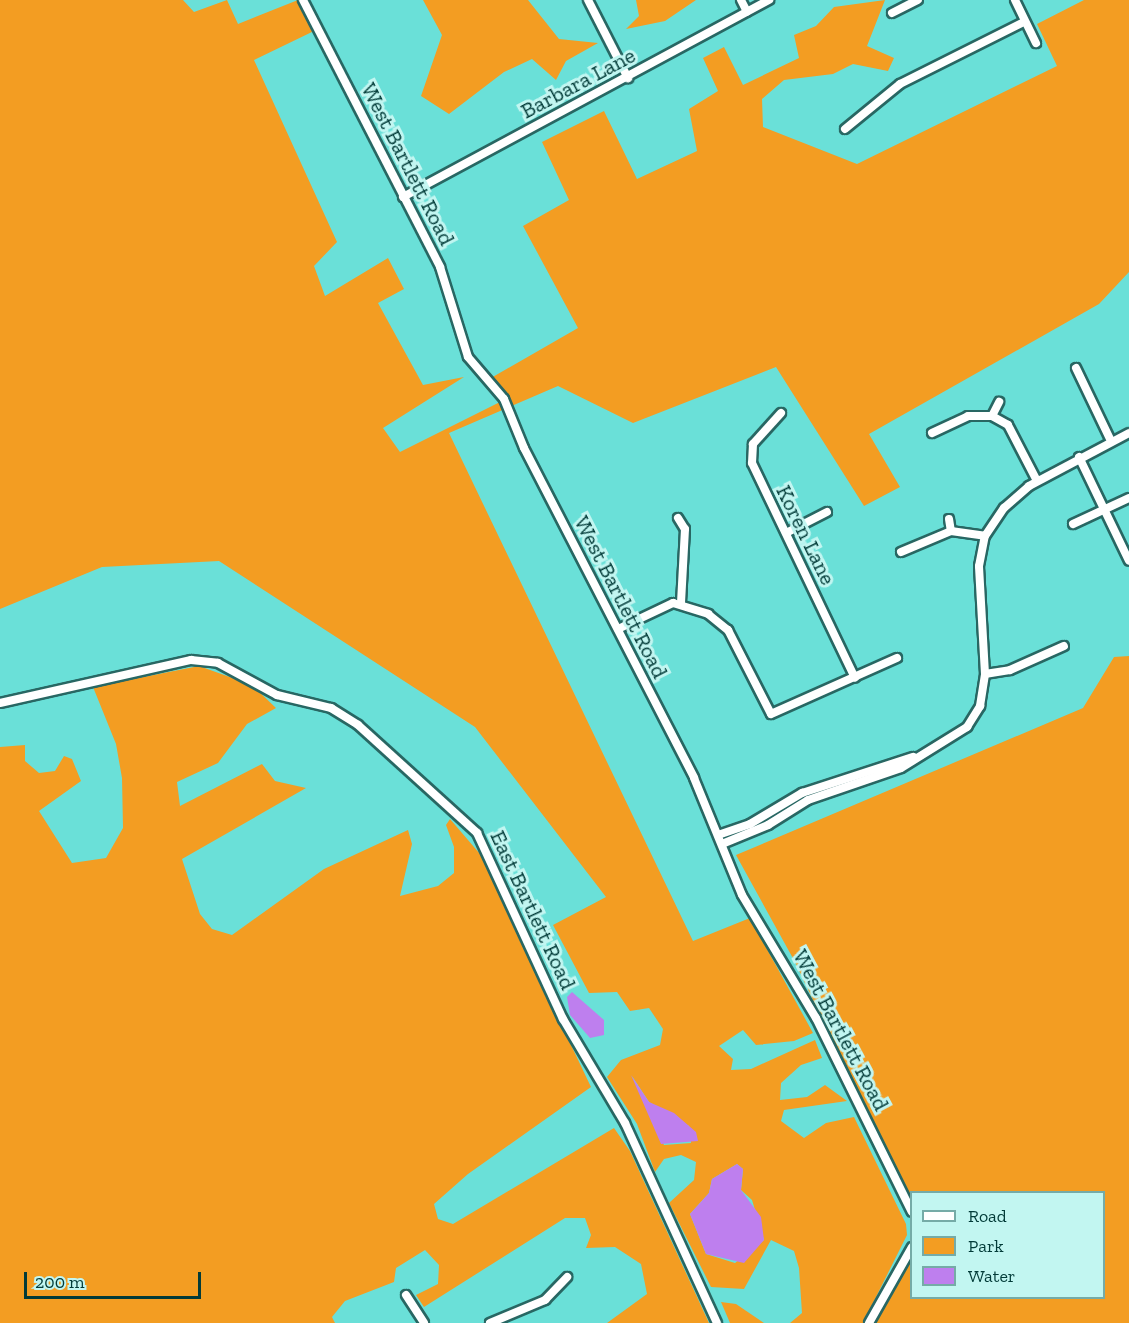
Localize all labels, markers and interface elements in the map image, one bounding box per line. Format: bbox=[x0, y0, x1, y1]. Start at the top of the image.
street label: Barbara Lane bbox=[516, 42, 640, 124]
street label: West Bartlett Road bbox=[356, 78, 460, 250]
street label: Koren Lane bbox=[771, 481, 841, 589]
street label: West Bartlett Road bbox=[569, 511, 673, 683]
street label: East Bartlett Road bbox=[485, 826, 581, 994]
street label: West Bartlett Road bbox=[787, 945, 895, 1115]
legend bbox=[910, 1191, 1105, 1299]
text: Road bbox=[968, 1205, 1007, 1227]
text: Park bbox=[968, 1235, 1004, 1257]
scale bar bbox=[27, 1260, 204, 1298]
text: Water bbox=[968, 1265, 1015, 1287]
text: 200 m bbox=[35, 1271, 85, 1293]

